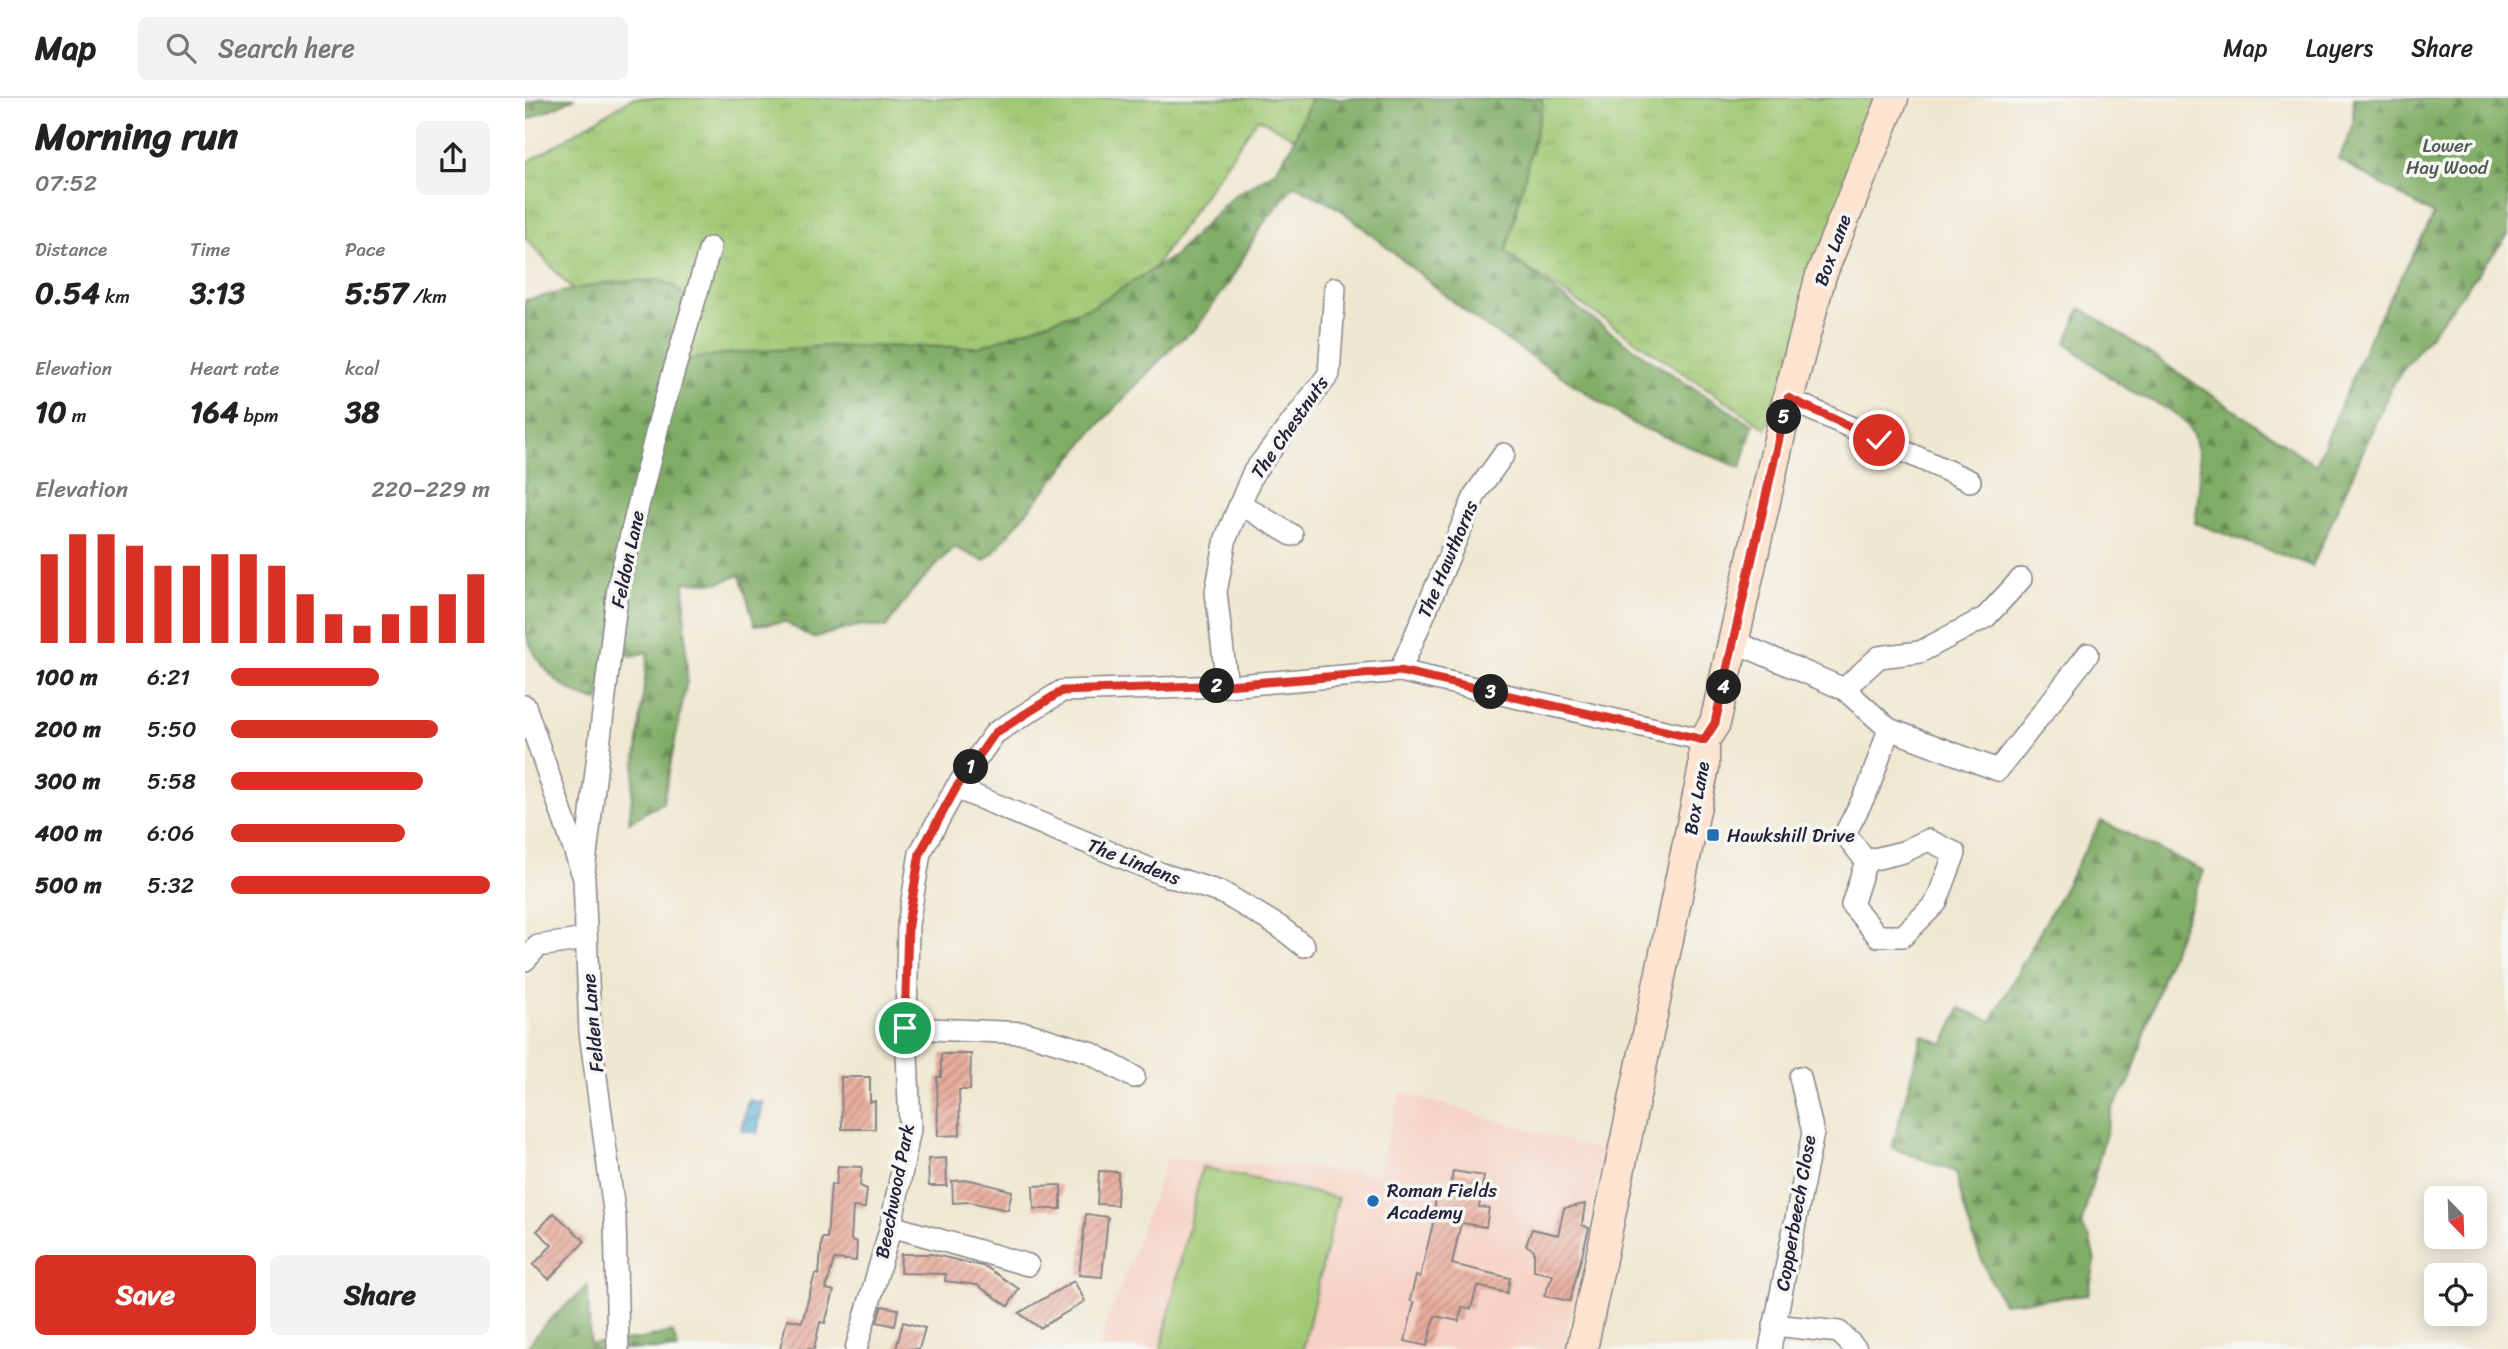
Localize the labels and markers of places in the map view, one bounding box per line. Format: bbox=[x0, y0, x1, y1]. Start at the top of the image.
pin: 5 bbox=[1767, 400, 1801, 434]
pin bbox=[1849, 410, 1909, 470]
pin: 2 bbox=[1199, 668, 1235, 704]
pin: 4 bbox=[1707, 670, 1741, 704]
pin: 3 bbox=[1473, 674, 1509, 710]
pin: 1 bbox=[953, 750, 989, 784]
place label: Hawkshill Drive bbox=[1727, 819, 1855, 852]
marker: Hawkshill Drive bbox=[1705, 827, 1721, 843]
pin bbox=[875, 998, 935, 1058]
place label: Roman Fields Academy bbox=[1386, 1174, 1497, 1229]
marker: Roman Fields Academy bbox=[1365, 1193, 1381, 1209]

